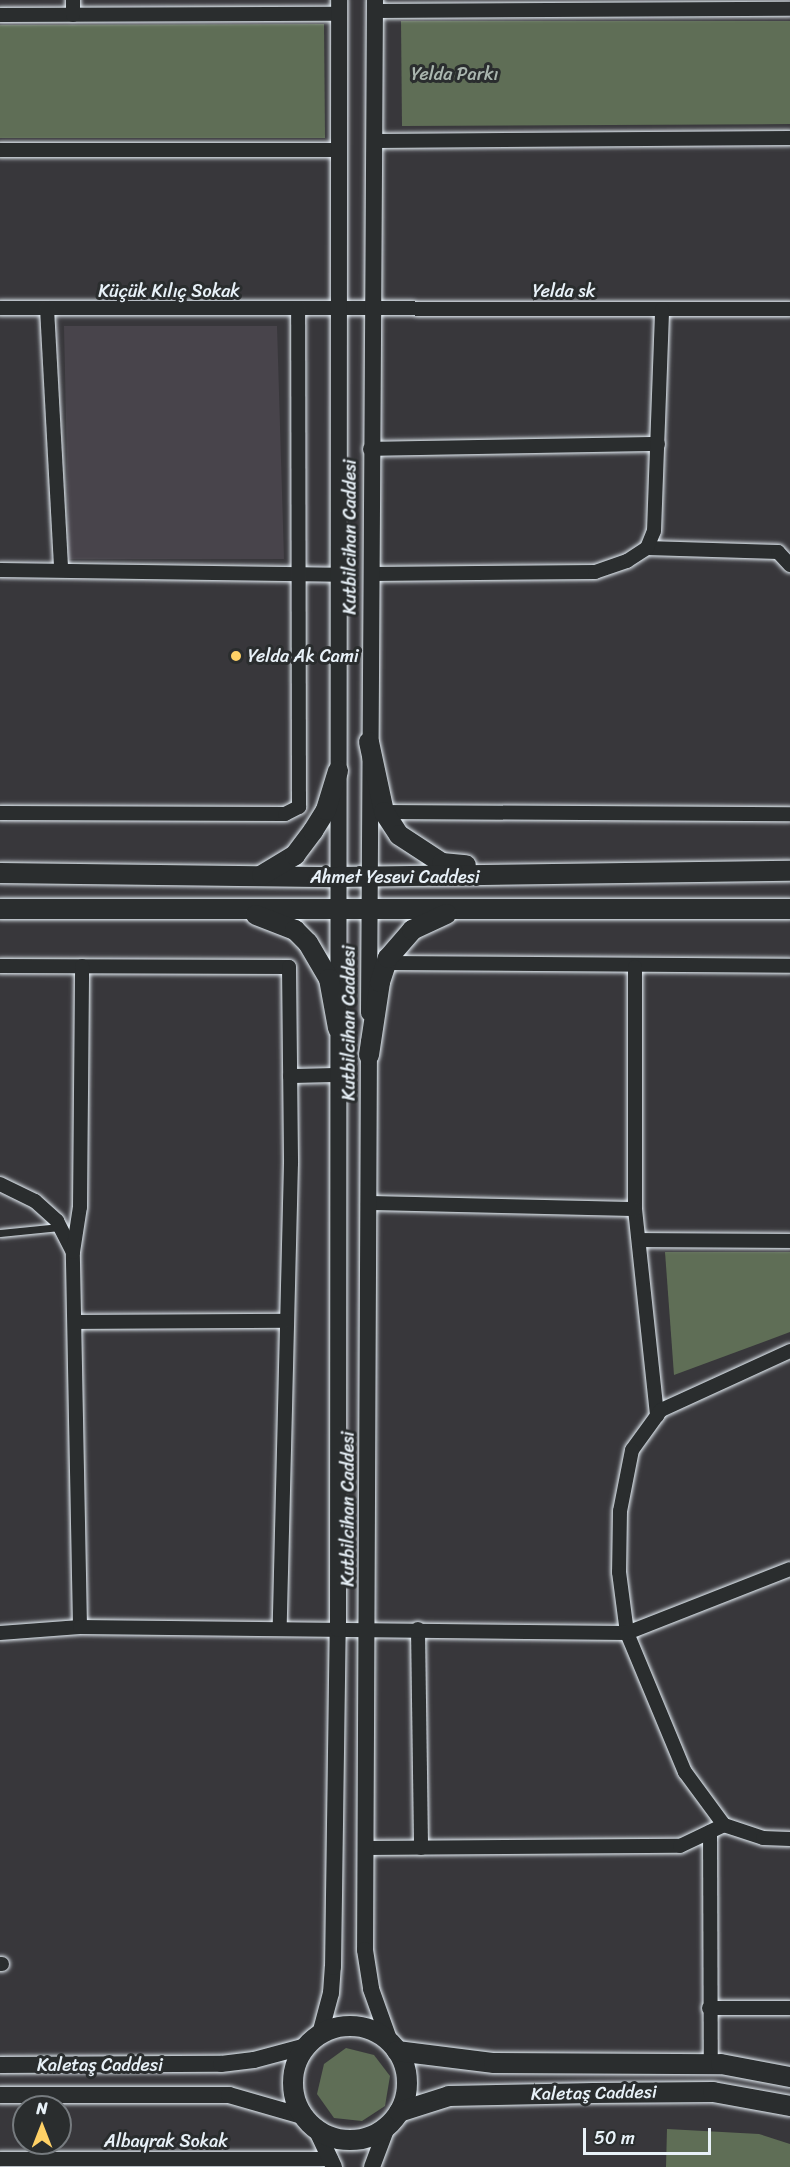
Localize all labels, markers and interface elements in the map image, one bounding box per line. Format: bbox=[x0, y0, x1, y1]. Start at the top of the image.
park label: Yelda Parkı bbox=[411, 63, 499, 85]
street label: Küçük Kılıç Sokak bbox=[98, 280, 240, 302]
street label: Yelda sk bbox=[532, 280, 596, 302]
street label: Kutbilcihan Caddesi bbox=[339, 459, 361, 615]
place label: Yelda Ak Cami bbox=[248, 645, 359, 667]
marker: Yelda Ak Cami bbox=[229, 649, 243, 663]
street label: Ahmet Yesevi Caddesi bbox=[310, 866, 480, 888]
street label: Kutbilcihan Caddesi bbox=[338, 945, 360, 1101]
street label: Kutbilcihan Caddesi bbox=[337, 1431, 359, 1587]
street label: Kaletaş Caddesi bbox=[37, 2054, 163, 2076]
street label: Kaletaş Caddesi bbox=[531, 2081, 657, 2105]
text: N bbox=[36, 2094, 48, 2123]
north arrow bbox=[12, 2095, 72, 2155]
scale bar bbox=[586, 2116, 714, 2154]
text: 50 m bbox=[594, 2122, 635, 2154]
street label: Albayrak Sokak bbox=[104, 2130, 228, 2152]

